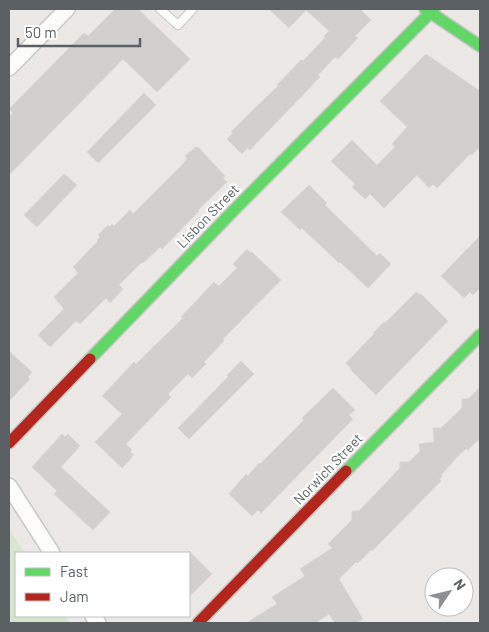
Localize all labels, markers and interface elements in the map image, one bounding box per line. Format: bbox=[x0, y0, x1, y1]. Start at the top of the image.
scale bar bbox=[18, 15, 140, 47]
text: 50 m bbox=[25, 23, 57, 41]
street label: Lisbon Street bbox=[173, 180, 242, 251]
street label: Norwich Street bbox=[290, 430, 366, 508]
legend bbox=[15, 552, 190, 617]
text: Fast bbox=[60, 562, 88, 580]
north arrow bbox=[424, 567, 474, 617]
text: N bbox=[450, 576, 470, 593]
text: Jam bbox=[60, 587, 89, 605]

